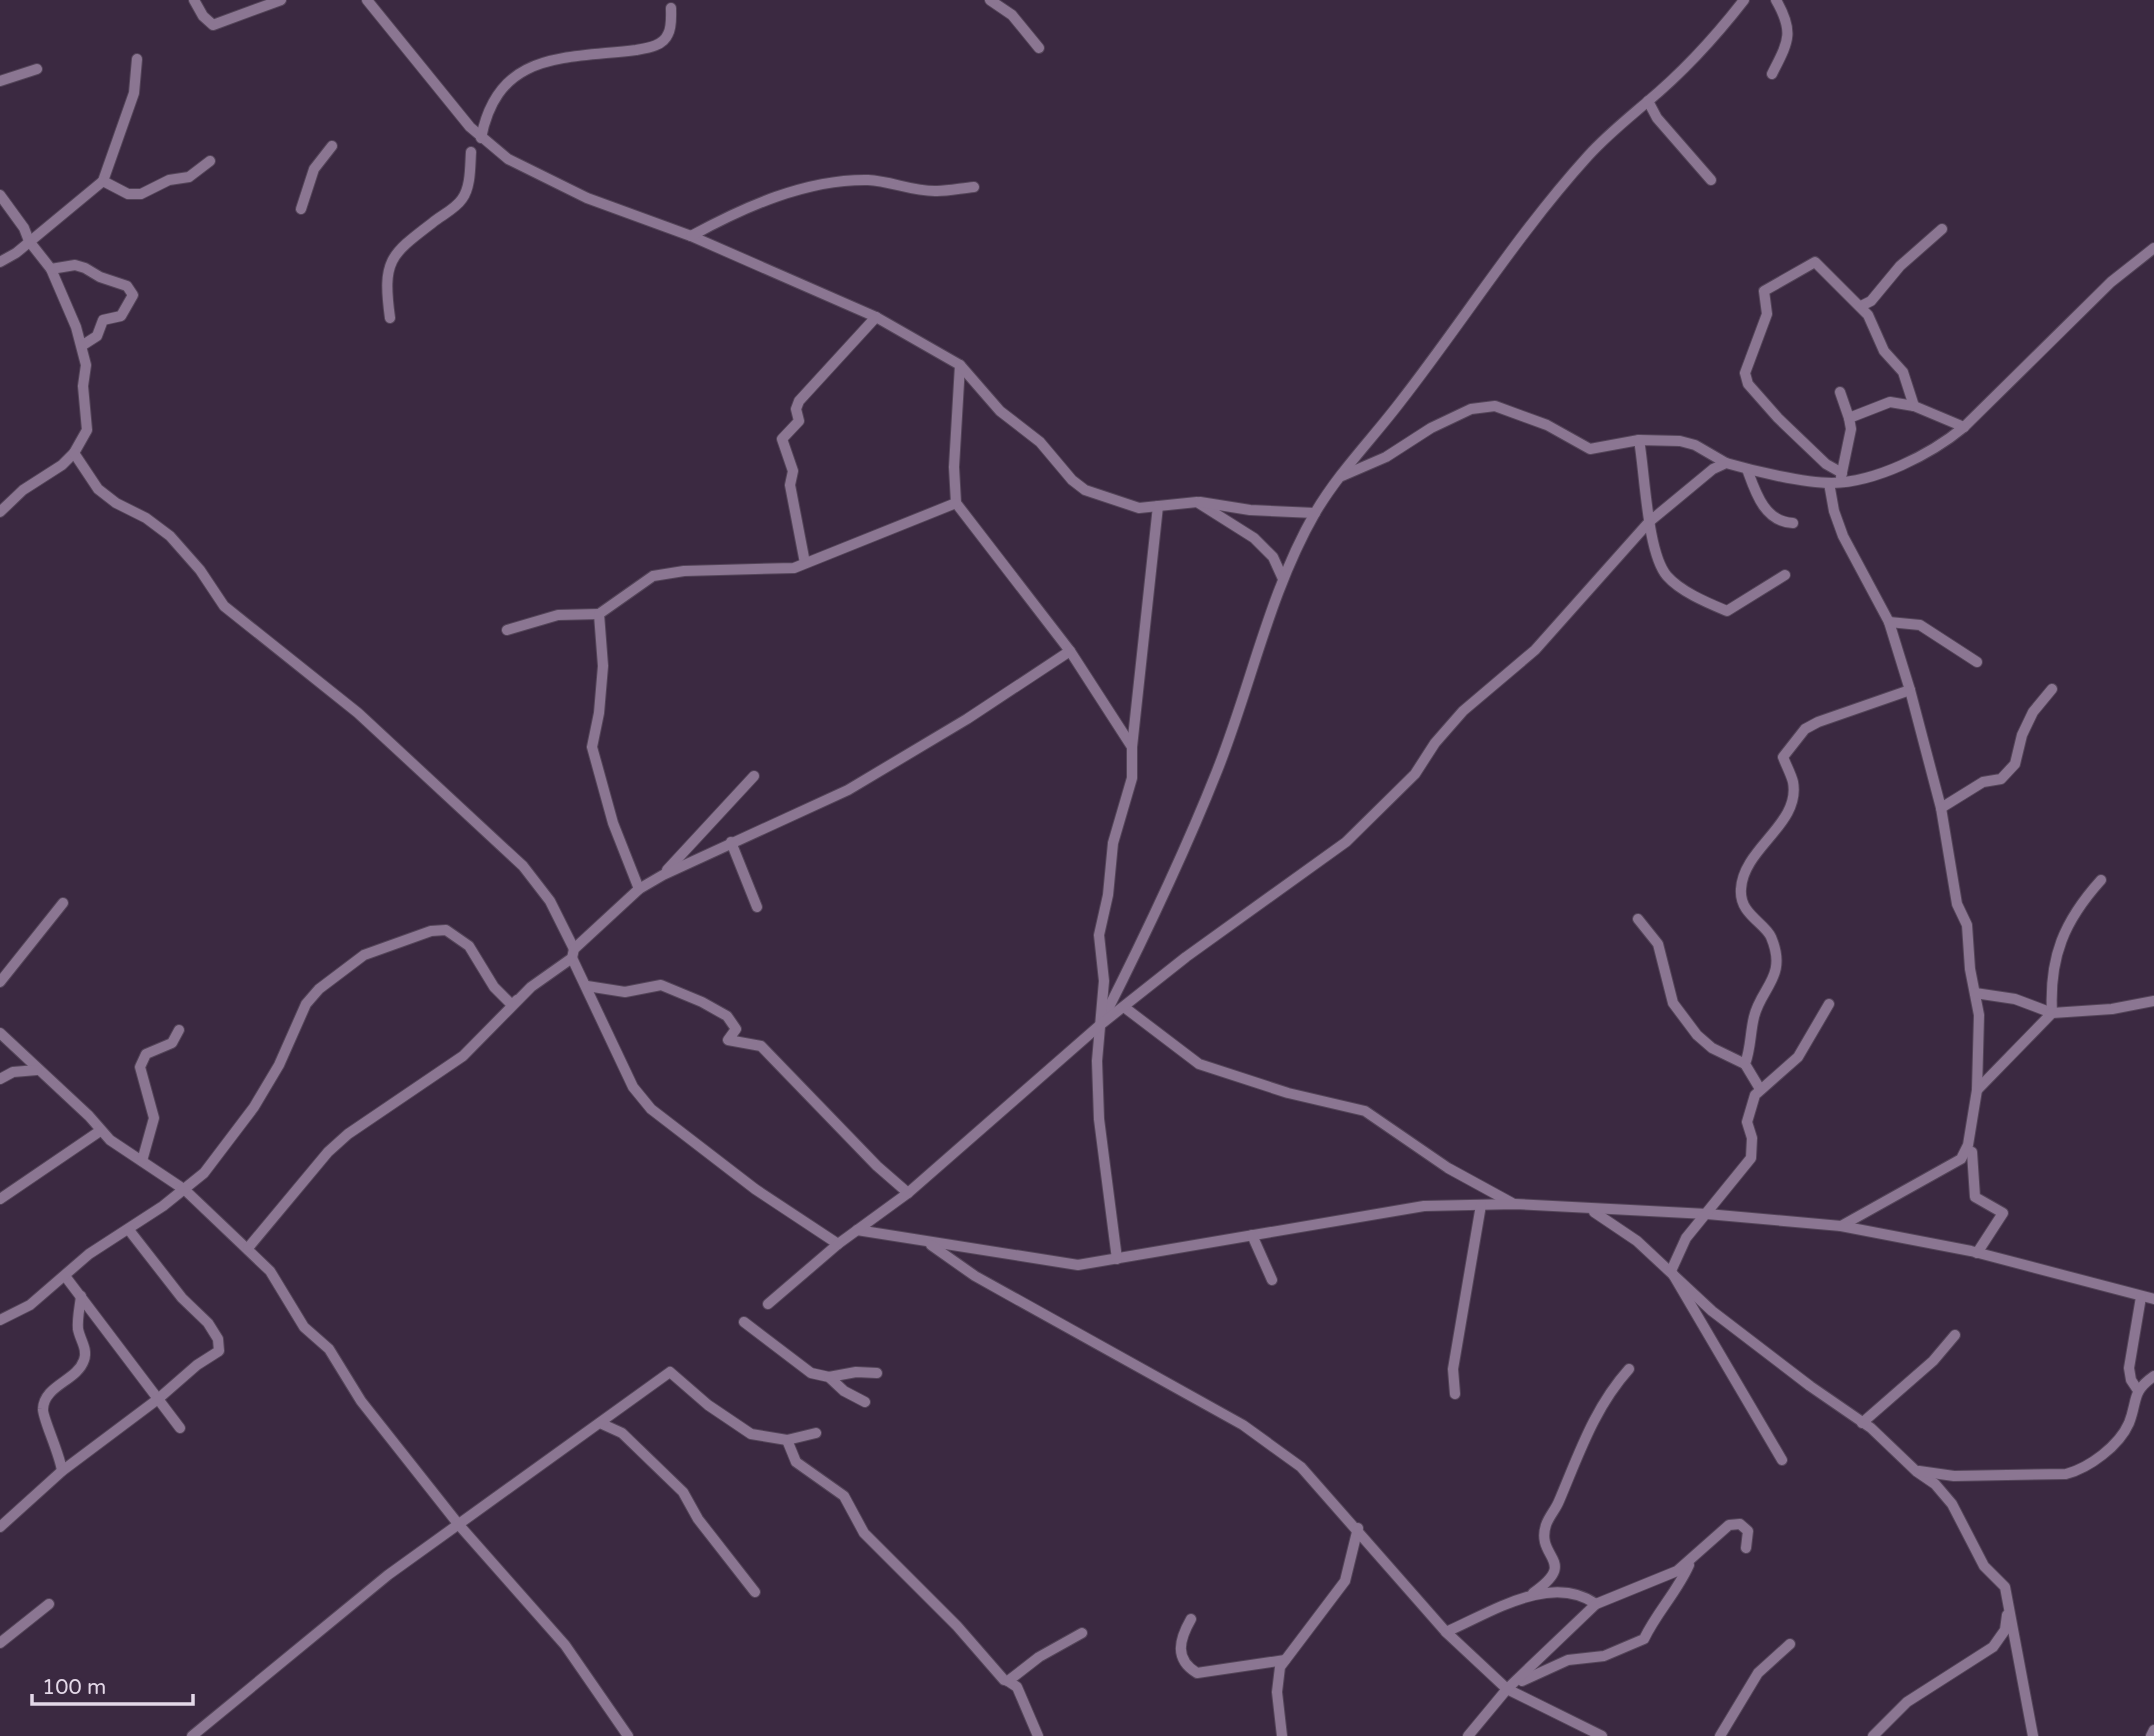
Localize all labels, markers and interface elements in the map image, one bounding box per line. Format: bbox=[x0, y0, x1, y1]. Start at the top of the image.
scale bar bbox=[32, 1662, 192, 1706]
text: 100 m bbox=[42, 1675, 106, 1700]

